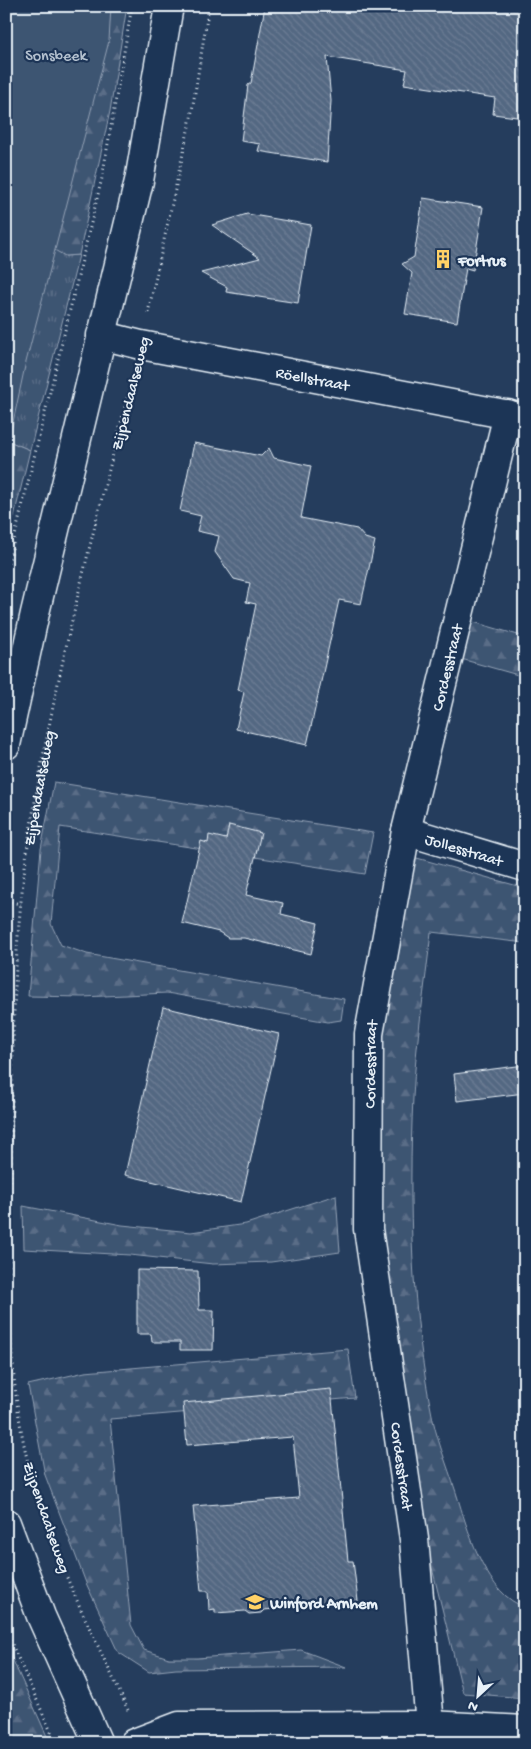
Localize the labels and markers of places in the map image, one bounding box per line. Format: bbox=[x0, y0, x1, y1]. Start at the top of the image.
building icon: Fortrus bbox=[432, 248, 454, 270]
place label: Fortrus bbox=[457, 253, 507, 272]
school or university icon: Winford Arnhem bbox=[244, 1591, 266, 1613]
place label: Winford Arnhem bbox=[269, 1595, 378, 1615]

